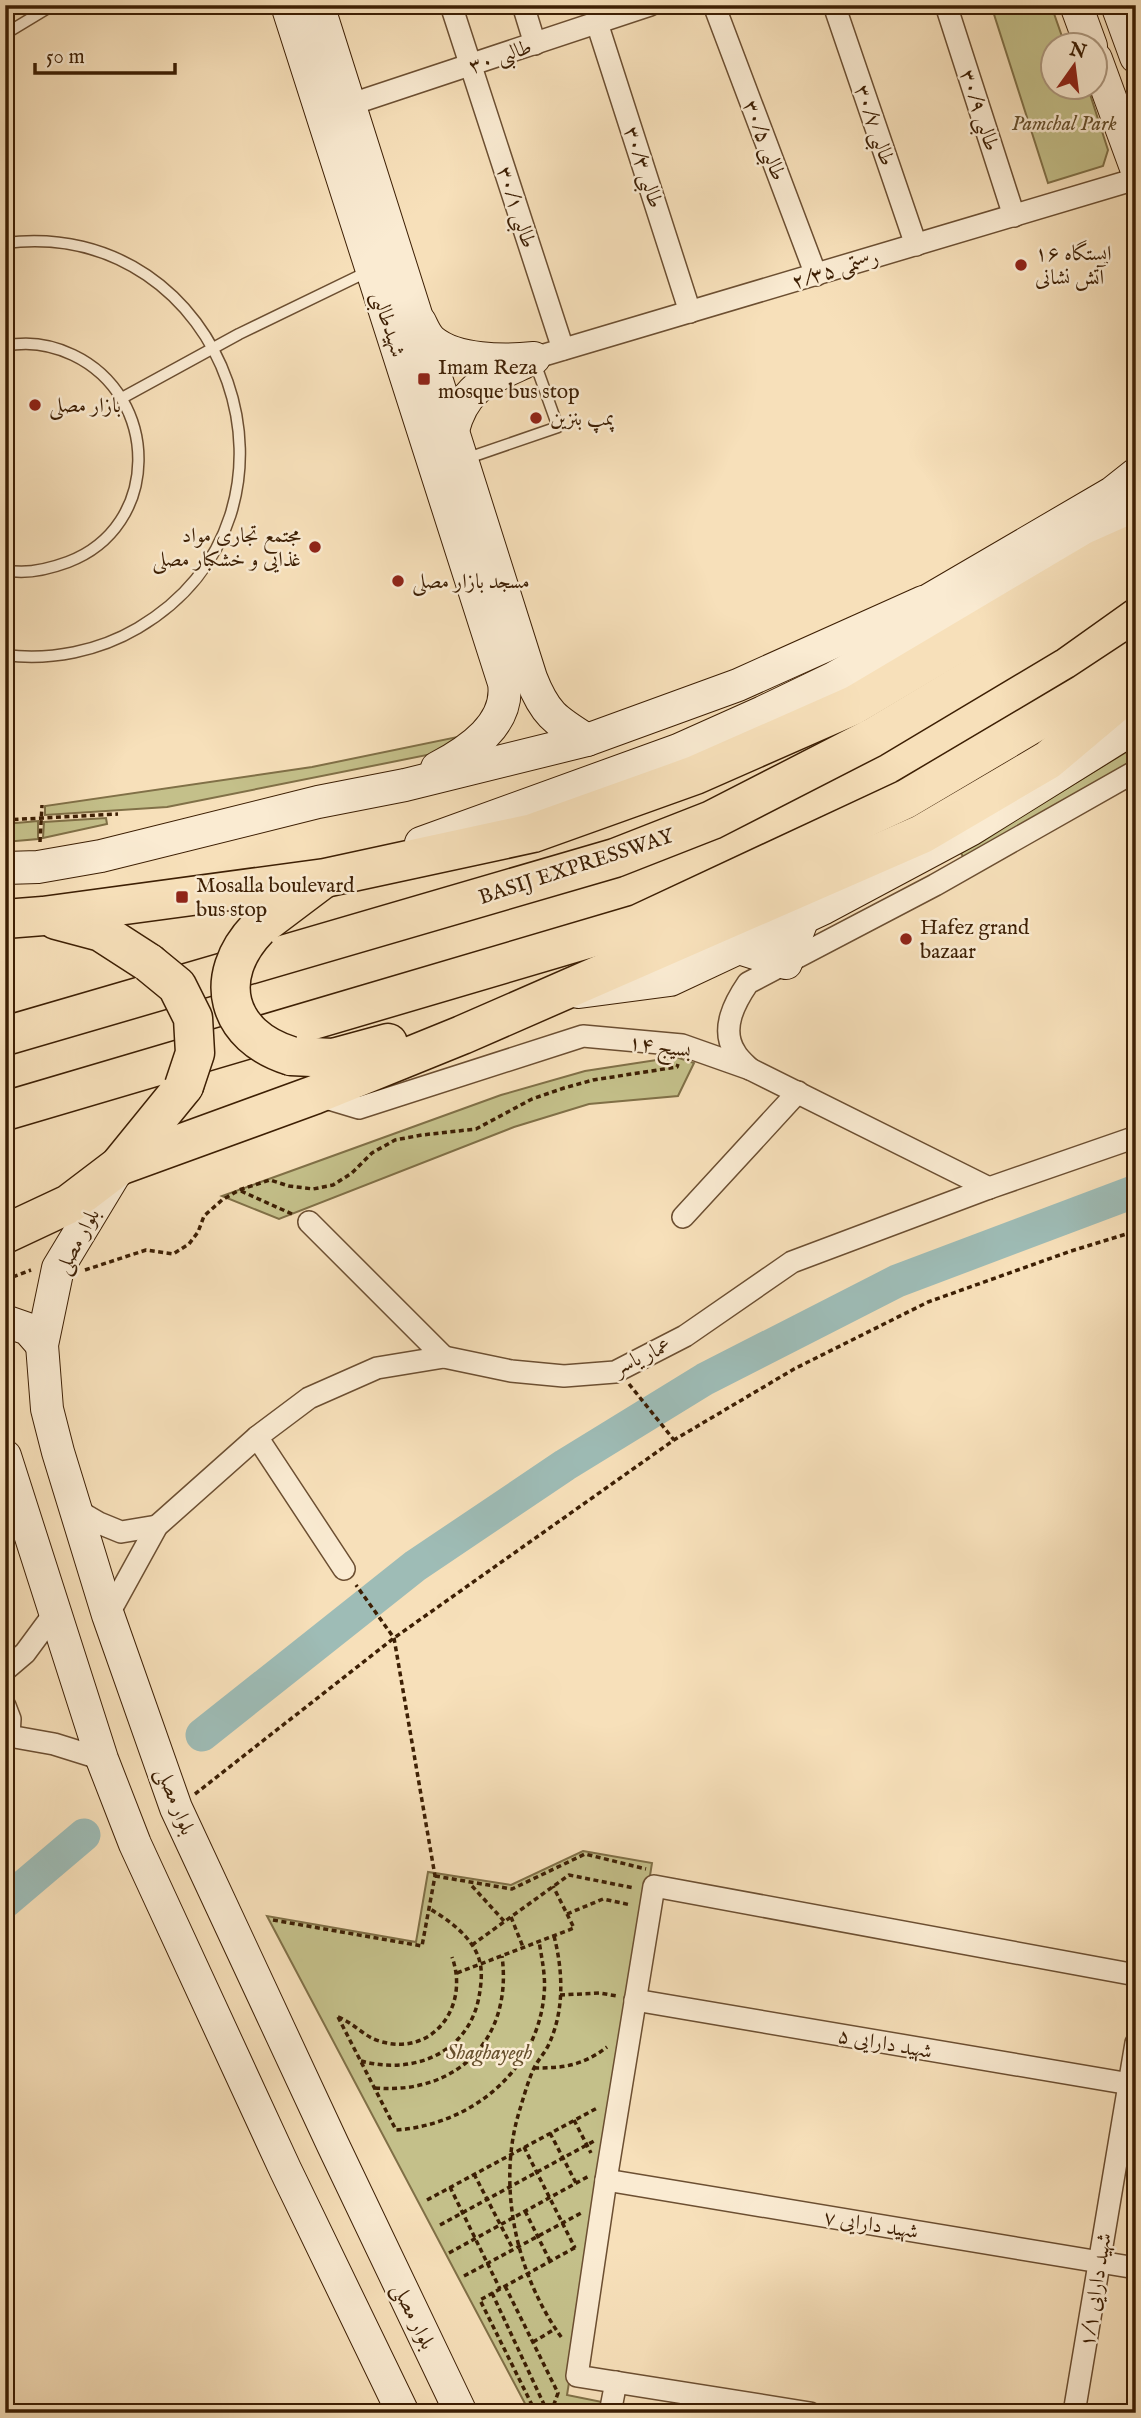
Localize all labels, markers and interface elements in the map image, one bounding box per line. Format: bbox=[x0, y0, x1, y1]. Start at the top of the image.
scale bar bbox=[35, 32, 175, 76]
north arrow bbox=[1040, 32, 1110, 102]
street label: طالبی ۳۰ bbox=[465, 34, 536, 83]
text: N bbox=[1066, 38, 1089, 65]
text: 50 m bbox=[46, 44, 85, 71]
street label: طالبی ۳۰/۹ bbox=[951, 66, 1004, 155]
street label: طالبی ۳۰/۷ bbox=[845, 81, 900, 170]
street label: طالبی ۳۰/۵ bbox=[734, 96, 791, 185]
park label: Pamchal Park bbox=[1011, 111, 1117, 138]
street label: طالبی ۳۰/۳ bbox=[615, 123, 668, 212]
street label: طالبی ۳۰/۱ bbox=[488, 163, 541, 252]
place label: ایستگاه ۱۶ آتش نشانی bbox=[1035, 240, 1112, 292]
street label: رستمی ۲/۳۵ bbox=[789, 244, 882, 296]
marker: ایستگاه ۱۶ آتش نشانی bbox=[1013, 257, 1029, 273]
street label: شهیدطالبی bbox=[362, 288, 411, 361]
place label: Imam Reza mosque bus stop bbox=[438, 355, 580, 406]
marker: Imam Reza mosque bus stop bbox=[416, 371, 432, 387]
place label: بازار مصلى bbox=[49, 393, 121, 421]
marker: بازار مصلى bbox=[27, 397, 43, 413]
place label: پمپ بنزین bbox=[550, 406, 615, 434]
marker: پمپ بنزین bbox=[528, 410, 544, 426]
place label: مجتمع تجاری مواد غذایی و خشکبار مصلی bbox=[152, 523, 301, 575]
marker: مجتمع تجاری مواد غذایی و خشکبار مصلی bbox=[307, 539, 323, 555]
place label: مسجد بازار مصلی bbox=[412, 569, 530, 597]
marker: مسجد بازار مصلی bbox=[390, 573, 406, 589]
street label: BASIJ EXPRESSWAY bbox=[475, 823, 679, 912]
place label: Mosalla boulevard bus stop bbox=[196, 873, 355, 924]
marker: Mosalla boulevard bus stop bbox=[174, 889, 190, 905]
place label: Hafez grand bazaar bbox=[920, 915, 1030, 966]
marker: Hafez grand bazaar bbox=[898, 931, 914, 947]
street label: بسیج ۱۴ bbox=[626, 1030, 693, 1069]
street label: بلوار مصلی bbox=[50, 1204, 108, 1280]
street label: عمار یاسر bbox=[608, 1332, 676, 1383]
street label: بلوار مصلی bbox=[148, 1764, 200, 1840]
street label: شهید دارایی ۵ bbox=[835, 2023, 934, 2066]
park label: Shaghayegh bbox=[446, 2040, 532, 2067]
street label: شهید دارایی ۷ bbox=[821, 2205, 920, 2246]
street label: شهید دارایی ۱/۱ bbox=[1074, 2231, 1119, 2349]
street label: بلوار مصلی bbox=[384, 2279, 440, 2355]

